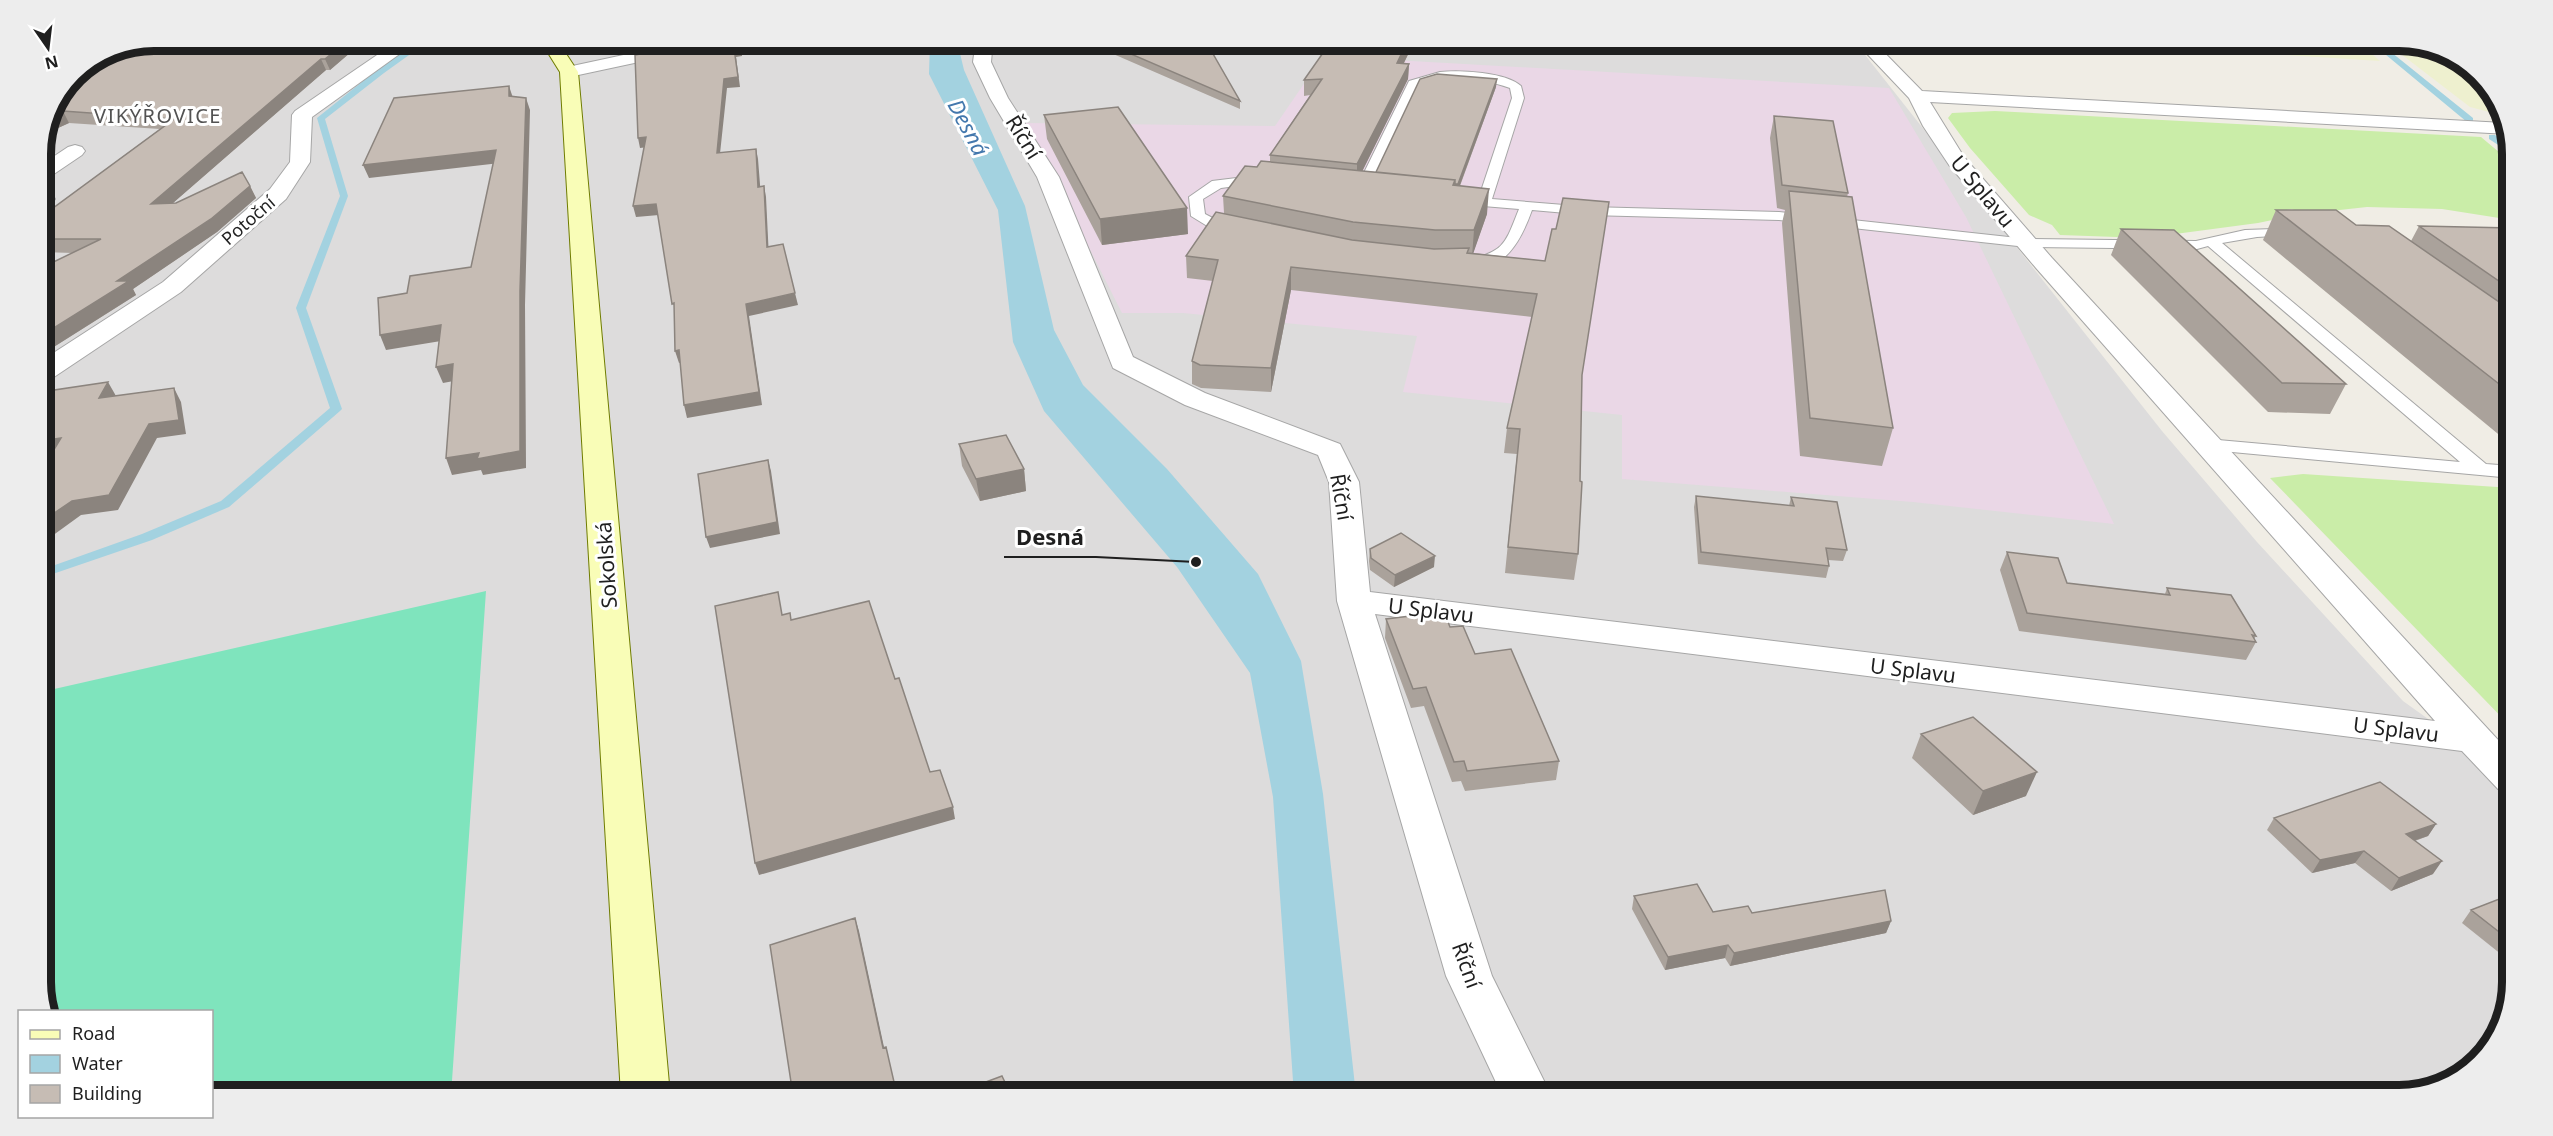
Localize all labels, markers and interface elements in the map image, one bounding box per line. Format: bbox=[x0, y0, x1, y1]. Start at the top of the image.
north arrow bbox=[18, 18, 78, 78]
text: N bbox=[43, 50, 61, 75]
water label: Desná bbox=[942, 93, 997, 161]
district label: VIKÝŘOVICE bbox=[94, 102, 222, 129]
street label: Říční bbox=[1000, 110, 1049, 165]
street label: U Splavu bbox=[1945, 149, 2021, 233]
street label: Potoční bbox=[216, 190, 280, 250]
street label: Říční bbox=[1324, 471, 1360, 523]
callout: Desná bbox=[1004, 517, 1096, 557]
street label: Sokolská bbox=[589, 521, 623, 609]
text: Desná bbox=[1016, 521, 1084, 551]
street label: U Splavu bbox=[1387, 591, 1475, 629]
street label: U Splavu bbox=[1869, 651, 1957, 689]
street label: U Splavu bbox=[2352, 710, 2440, 748]
street label: Říční bbox=[1446, 938, 1488, 992]
legend bbox=[18, 1010, 213, 1118]
text: Road bbox=[72, 1021, 115, 1045]
text: Water bbox=[72, 1051, 123, 1075]
text: Building bbox=[72, 1081, 142, 1105]

